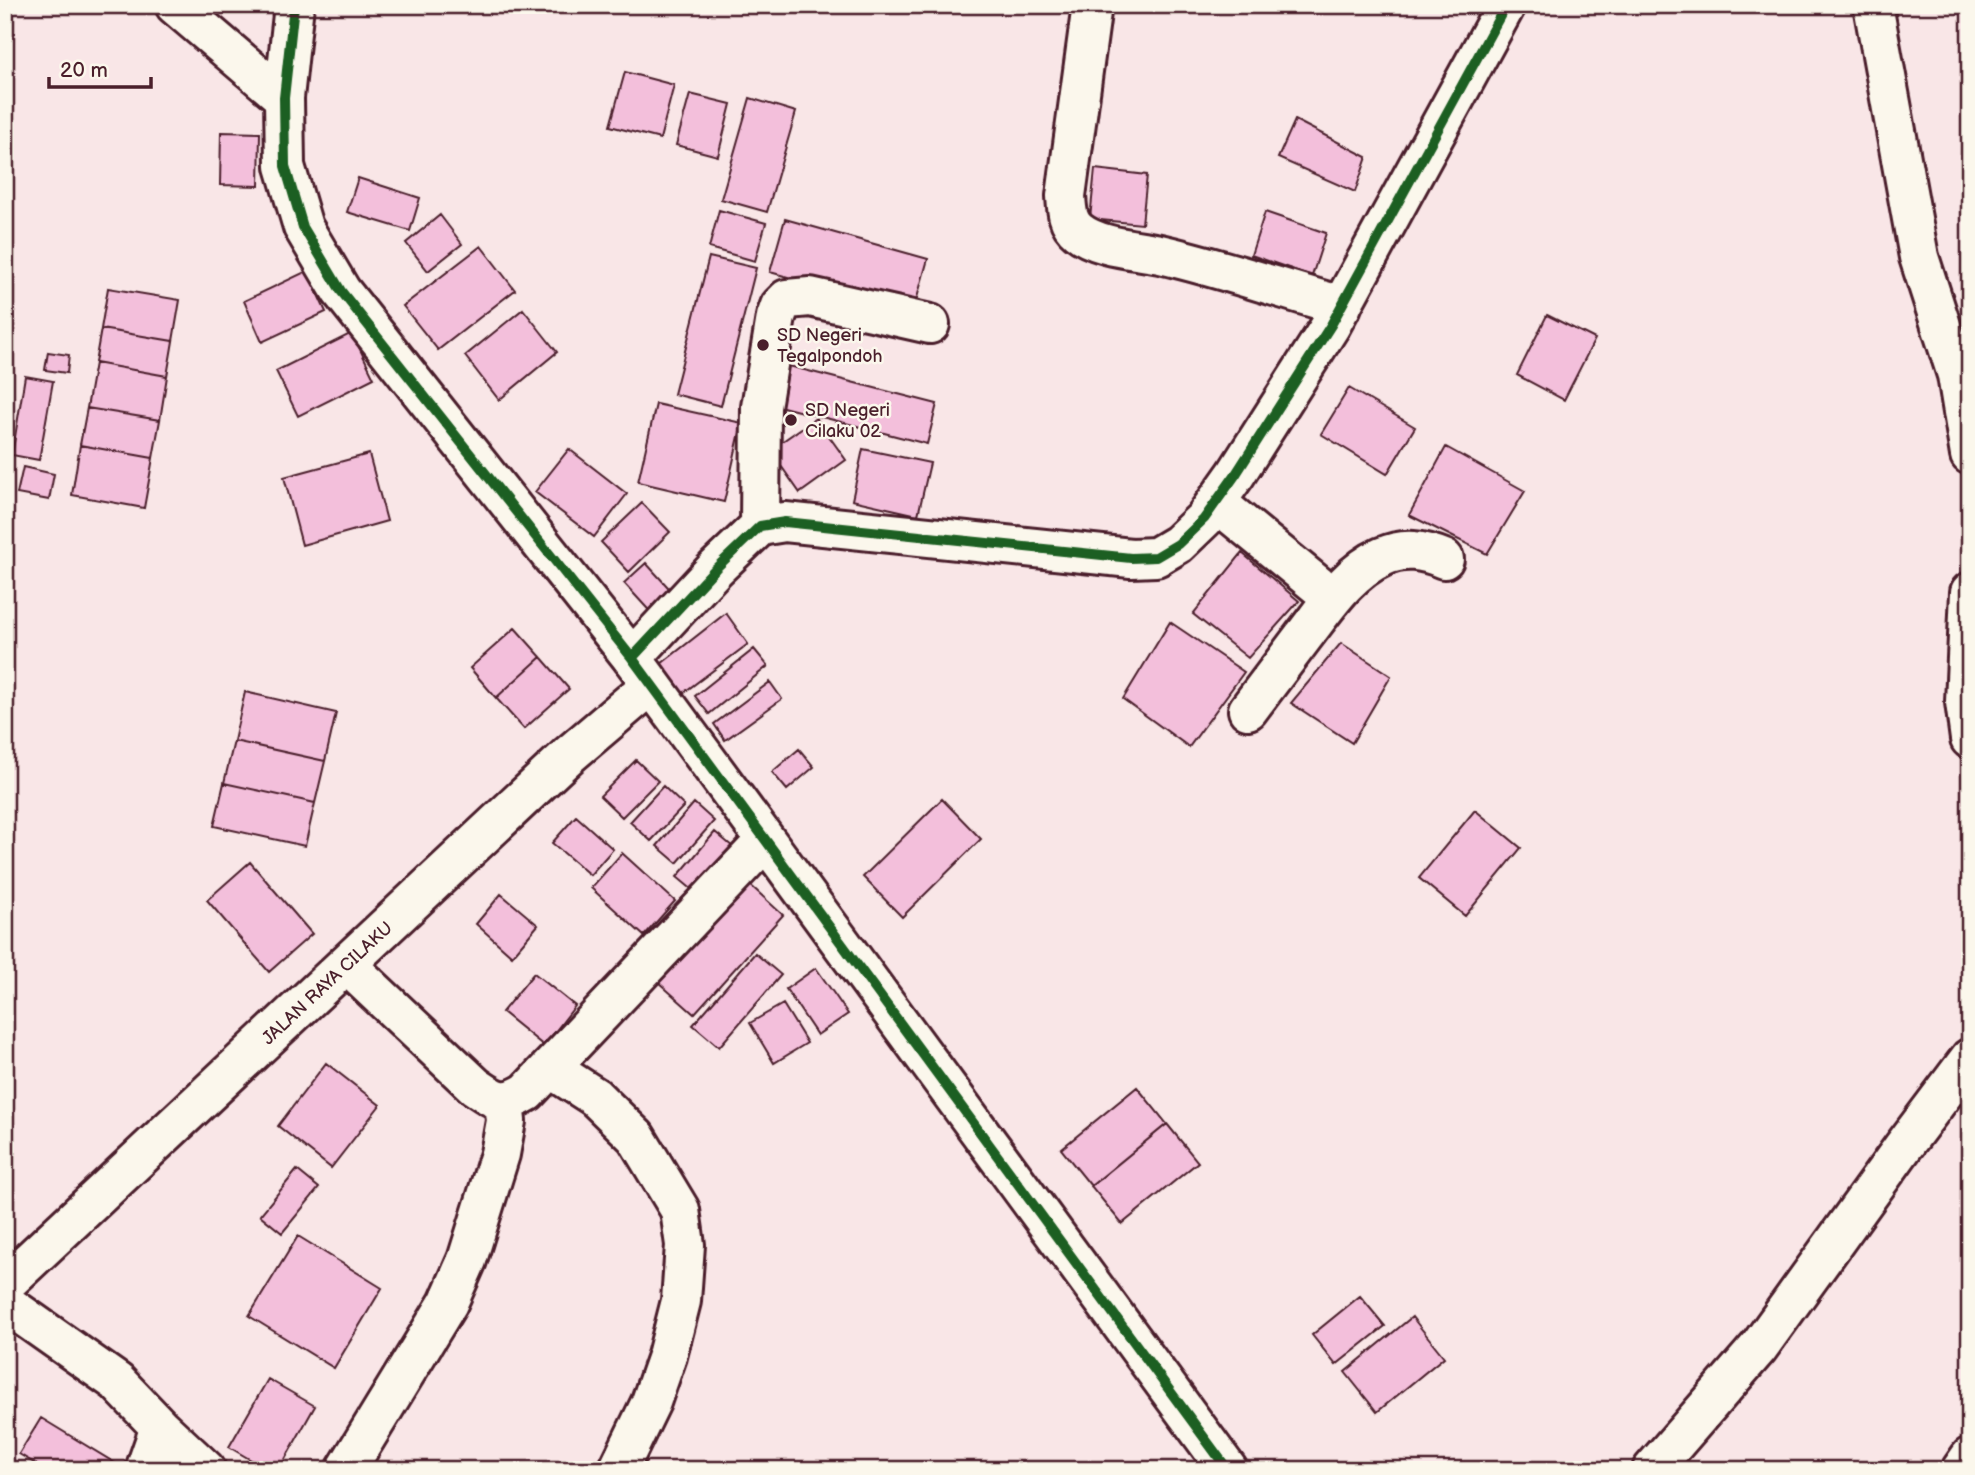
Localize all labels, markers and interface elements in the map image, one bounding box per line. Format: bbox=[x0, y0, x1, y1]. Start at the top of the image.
scale bar bbox=[49, 46, 150, 90]
text: 20 m bbox=[60, 58, 108, 83]
place label: SD Negeri Tegalpondoh bbox=[777, 325, 883, 367]
marker: SD Negeri Tegalpondoh bbox=[755, 337, 771, 353]
place label: SD Negeri Cilaku 02 bbox=[805, 400, 890, 442]
marker: SD Negeri Cilaku 02 bbox=[783, 412, 799, 428]
street label: JALAN RAYA CILAKU bbox=[258, 917, 397, 1049]

